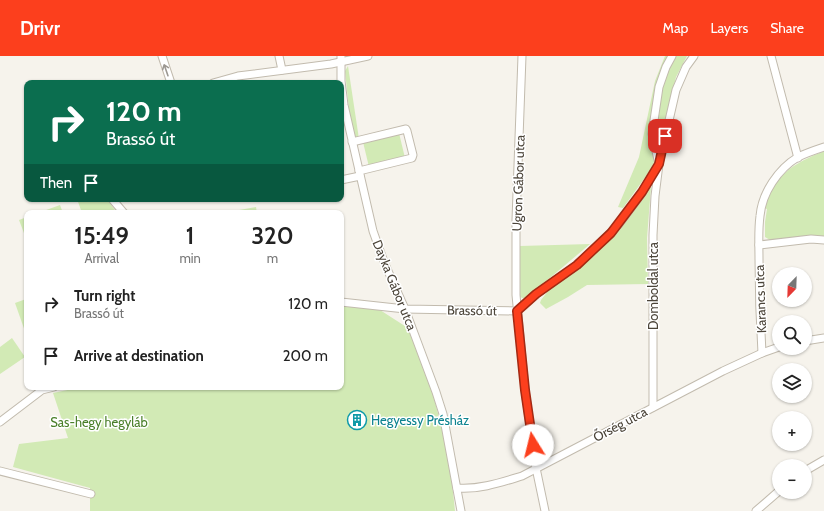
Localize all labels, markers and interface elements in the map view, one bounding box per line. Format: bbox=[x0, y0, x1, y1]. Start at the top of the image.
text: Drivr bbox=[20, 17, 60, 40]
text: Map bbox=[663, 19, 688, 37]
text: Layers bbox=[710, 19, 748, 37]
text: Share bbox=[770, 19, 804, 37]
one-way arrow bbox=[162, 64, 170, 76]
text: 120 m bbox=[106, 94, 182, 128]
icon: right bbox=[40, 96, 92, 148]
pin bbox=[648, 119, 682, 153]
icon: arrive bbox=[654, 125, 676, 147]
text: Brassó út bbox=[106, 128, 175, 150]
street label: Ugron Gábor utca bbox=[508, 134, 528, 232]
icon: arrive bbox=[80, 172, 102, 194]
text: Then bbox=[40, 174, 72, 192]
text: 15:49 bbox=[74, 221, 129, 250]
text: 1 bbox=[186, 221, 194, 250]
text: 320 bbox=[251, 221, 294, 250]
street label: Dayka Gábor utca bbox=[370, 237, 421, 333]
street label: Domboldal utca bbox=[645, 241, 661, 330]
text: Arrival bbox=[84, 250, 119, 266]
text: min bbox=[179, 250, 201, 266]
text: m bbox=[267, 250, 278, 266]
street label: Karancs utca bbox=[751, 264, 769, 334]
north arrow bbox=[772, 267, 812, 307]
map controls bbox=[772, 267, 812, 499]
text: Turn right bbox=[74, 287, 135, 305]
icon: right bbox=[40, 293, 62, 315]
text: 120 m bbox=[288, 295, 328, 313]
street label: Brassó út bbox=[447, 302, 498, 318]
text: Brassó út bbox=[74, 305, 124, 321]
button: search bbox=[772, 315, 812, 355]
icon: arrive bbox=[40, 345, 62, 367]
text: Arrive at destination bbox=[74, 347, 204, 365]
text: 200 m bbox=[283, 347, 328, 365]
button: layers bbox=[772, 363, 812, 403]
street label: Őrség utca bbox=[590, 402, 650, 445]
building icon: Hegyessy Présház bbox=[346, 409, 368, 431]
button: + bbox=[772, 411, 812, 451]
place label: Hegyessy Présház bbox=[371, 412, 469, 428]
park label: Sas-hegy hegyláb bbox=[50, 414, 148, 430]
position arrow bbox=[512, 424, 554, 466]
button: − bbox=[772, 459, 812, 499]

